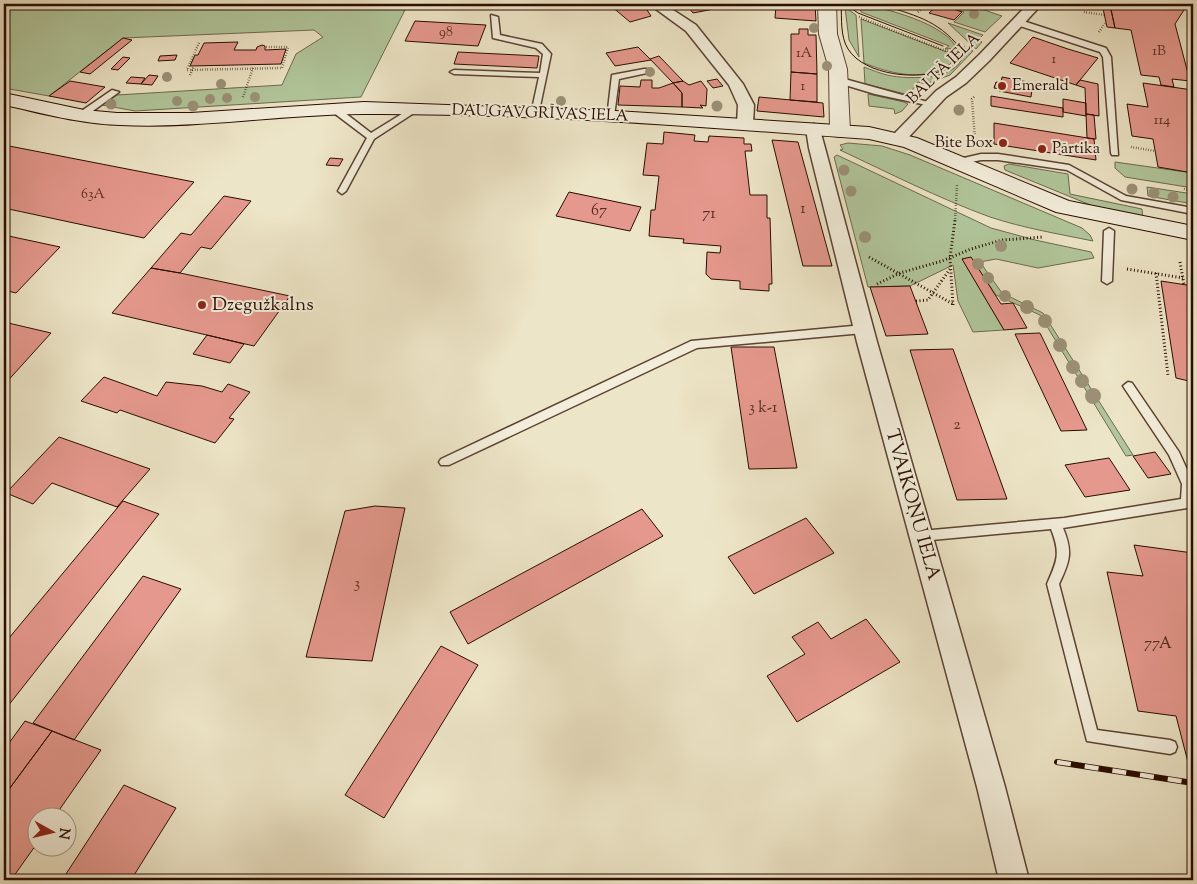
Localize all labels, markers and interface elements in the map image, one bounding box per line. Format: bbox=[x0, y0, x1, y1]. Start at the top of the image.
house number: 98 bbox=[439, 23, 453, 43]
street label: BALTĀ IELA bbox=[902, 28, 986, 110]
house number: 1B bbox=[1152, 42, 1166, 62]
house number: 1A bbox=[796, 44, 813, 64]
house number: 1 bbox=[1052, 50, 1057, 70]
place label: Emerald bbox=[1012, 75, 1069, 98]
house number: 1 bbox=[801, 77, 806, 97]
marker: Emerald bbox=[996, 80, 1008, 92]
street label: DAUGAVGRĪVAS IELA bbox=[451, 99, 629, 129]
house number: 114 bbox=[1154, 111, 1170, 131]
place label: Bite Box bbox=[935, 132, 993, 155]
marker: Bite Box bbox=[997, 137, 1009, 149]
place label: Pārtika bbox=[1052, 138, 1101, 161]
marker: Pārtika bbox=[1036, 143, 1048, 155]
house number: 63A bbox=[81, 185, 106, 205]
house number: 1 bbox=[800, 198, 806, 221]
house number: 67 bbox=[591, 200, 607, 223]
house number: 71 bbox=[702, 203, 716, 226]
place label: Dzegužkalns bbox=[212, 292, 314, 319]
marker: Dzegužkalns bbox=[196, 299, 208, 311]
house number: 3 k-1 bbox=[748, 397, 778, 420]
house number: 2 bbox=[953, 414, 961, 437]
street label: TVAIKOŅU IELA bbox=[878, 426, 947, 584]
house number: 3 bbox=[354, 573, 360, 596]
house number: 77A bbox=[1144, 633, 1172, 656]
north arrow bbox=[28, 806, 78, 856]
text: N bbox=[52, 827, 74, 840]

